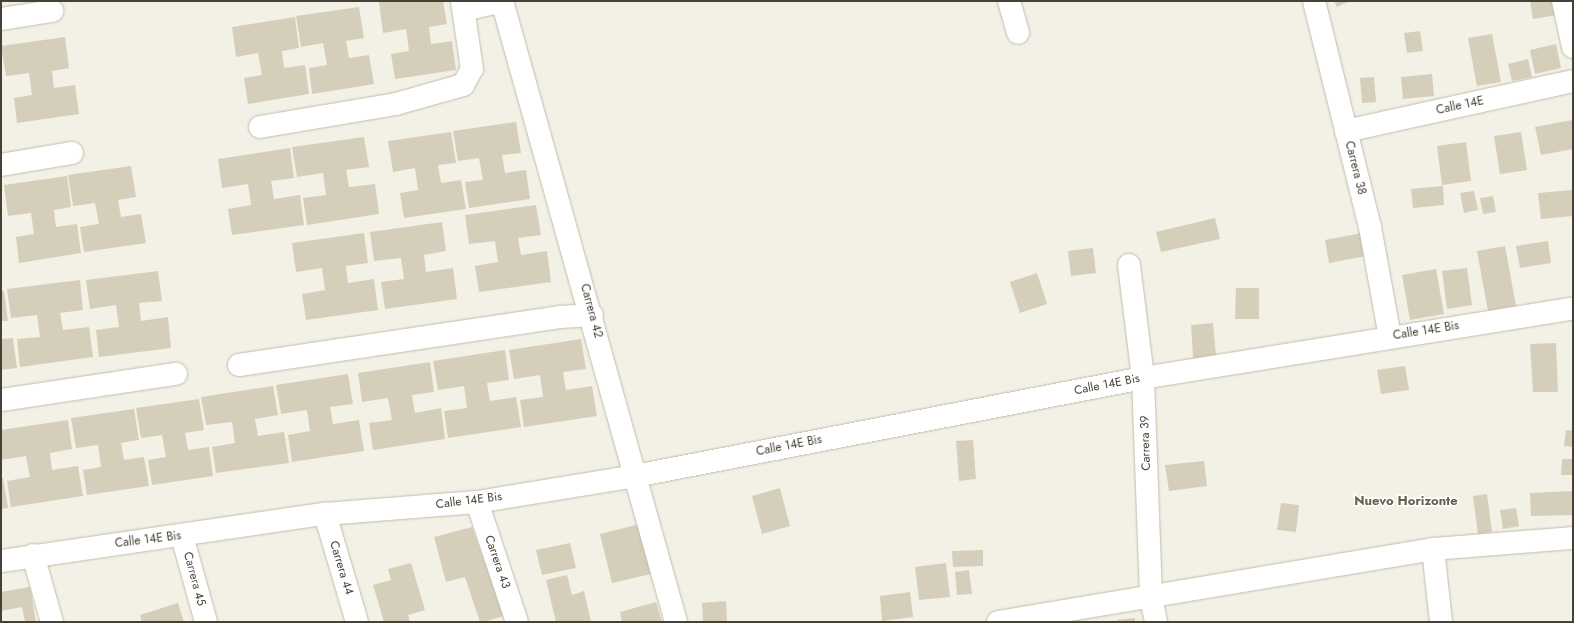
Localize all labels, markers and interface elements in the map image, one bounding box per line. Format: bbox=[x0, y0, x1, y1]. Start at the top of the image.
street label: Calle 14E bbox=[1435, 94, 1485, 118]
street label: Carrera 38 bbox=[1341, 140, 1369, 196]
street label: Carrera 42 bbox=[577, 282, 605, 340]
street label: Calle 14E Bis bbox=[1392, 319, 1460, 343]
street label: Calle 14E Bis bbox=[1073, 372, 1141, 398]
street label: Carrera 39 bbox=[1138, 415, 1154, 471]
street label: Calle 14E Bis bbox=[755, 433, 823, 459]
street label: Calle 14E Bis bbox=[435, 490, 503, 512]
district label: Nuevo Horizonte bbox=[1354, 493, 1458, 509]
street label: Calle 14E Bis bbox=[114, 529, 182, 551]
street label: Carrera 43 bbox=[481, 534, 513, 590]
street label: Carrera 44 bbox=[326, 539, 356, 597]
street label: Carrera 45 bbox=[180, 550, 208, 608]

